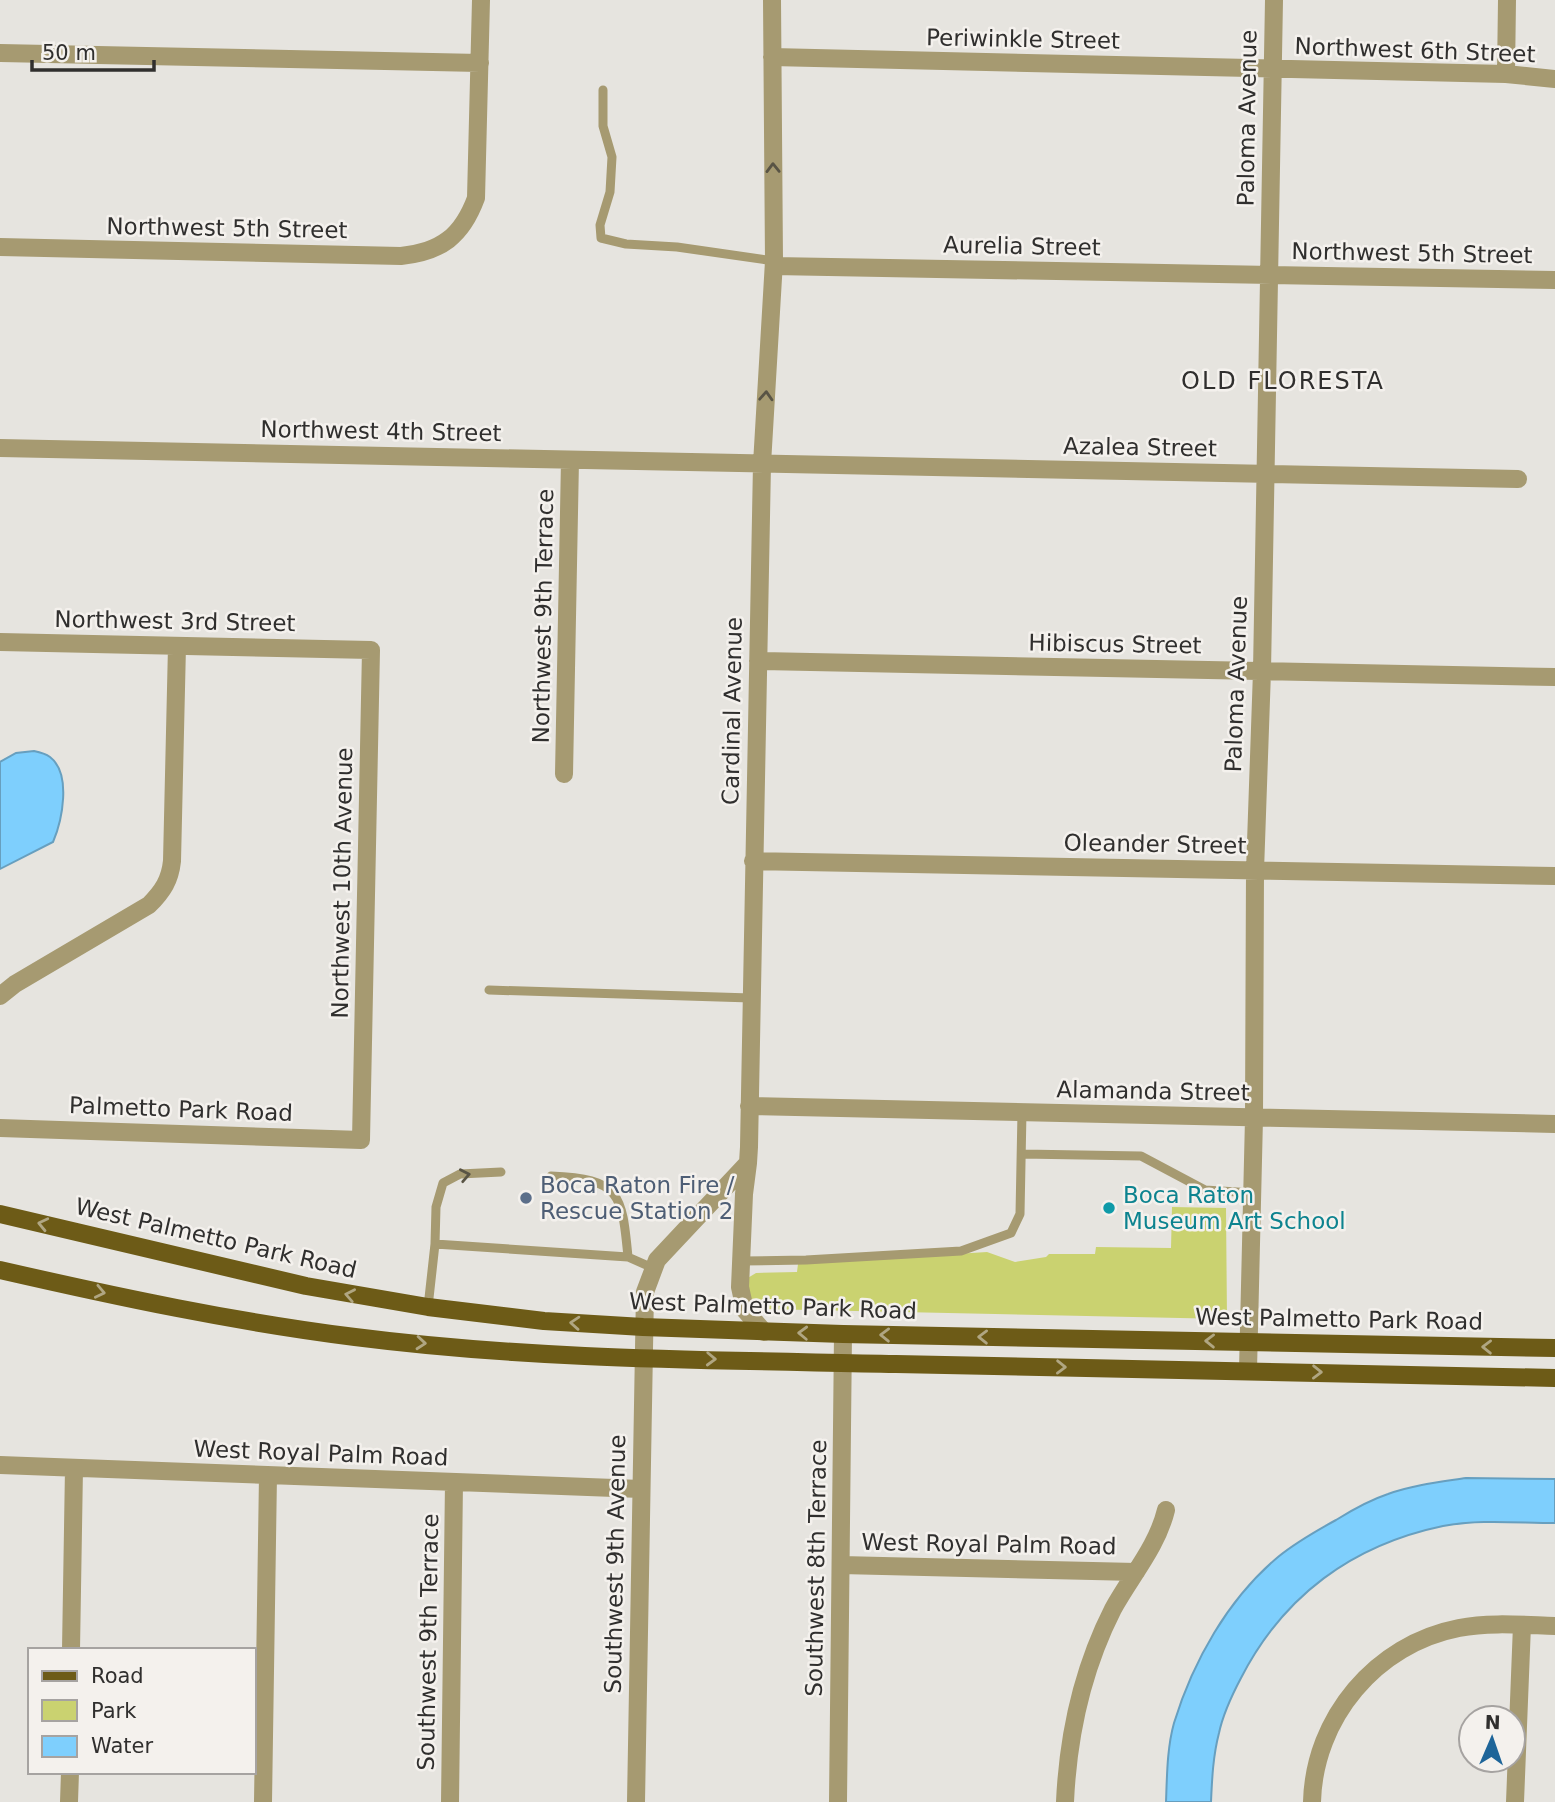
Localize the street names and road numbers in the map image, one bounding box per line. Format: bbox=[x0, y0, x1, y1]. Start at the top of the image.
street label: Periwinkle Street bbox=[926, 24, 1120, 54]
street label: Paloma Avenue bbox=[1232, 29, 1262, 207]
street label: Northwest 6th Street bbox=[1294, 33, 1536, 67]
street label: Northwest 5th Street bbox=[106, 213, 348, 243]
street label: Aurelia Street bbox=[943, 232, 1101, 260]
street label: Northwest 5th Street bbox=[1291, 238, 1533, 268]
street label: Northwest 4th Street bbox=[260, 416, 502, 446]
street label: Azalea Street bbox=[1063, 433, 1217, 461]
street label: Northwest 9th Terrace bbox=[528, 488, 558, 744]
street label: Paloma Avenue bbox=[1220, 595, 1252, 773]
street label: Northwest 3rd Street bbox=[54, 606, 296, 636]
street label: Cardinal Avenue bbox=[717, 617, 747, 805]
street label: Hibiscus Street bbox=[1028, 629, 1202, 659]
street label: Northwest 10th Avenue bbox=[327, 747, 357, 1019]
street label: Oleander Street bbox=[1063, 829, 1247, 859]
street label: Alamanda Street bbox=[1056, 1076, 1250, 1106]
street label: Palmetto Park Road bbox=[69, 1092, 293, 1126]
street label: West Palmetto Park Road bbox=[73, 1193, 359, 1283]
street label: West Palmetto Park Road bbox=[629, 1288, 917, 1324]
street label: West Palmetto Park Road bbox=[1195, 1303, 1483, 1335]
street label: Southwest 9th Avenue bbox=[600, 1434, 630, 1694]
street label: West Royal Palm Road bbox=[193, 1436, 449, 1470]
street label: Southwest 8th Terrace bbox=[801, 1439, 831, 1697]
street label: Southwest 9th Terrace bbox=[413, 1513, 443, 1771]
street label: West Royal Palm Road bbox=[861, 1529, 1117, 1559]

